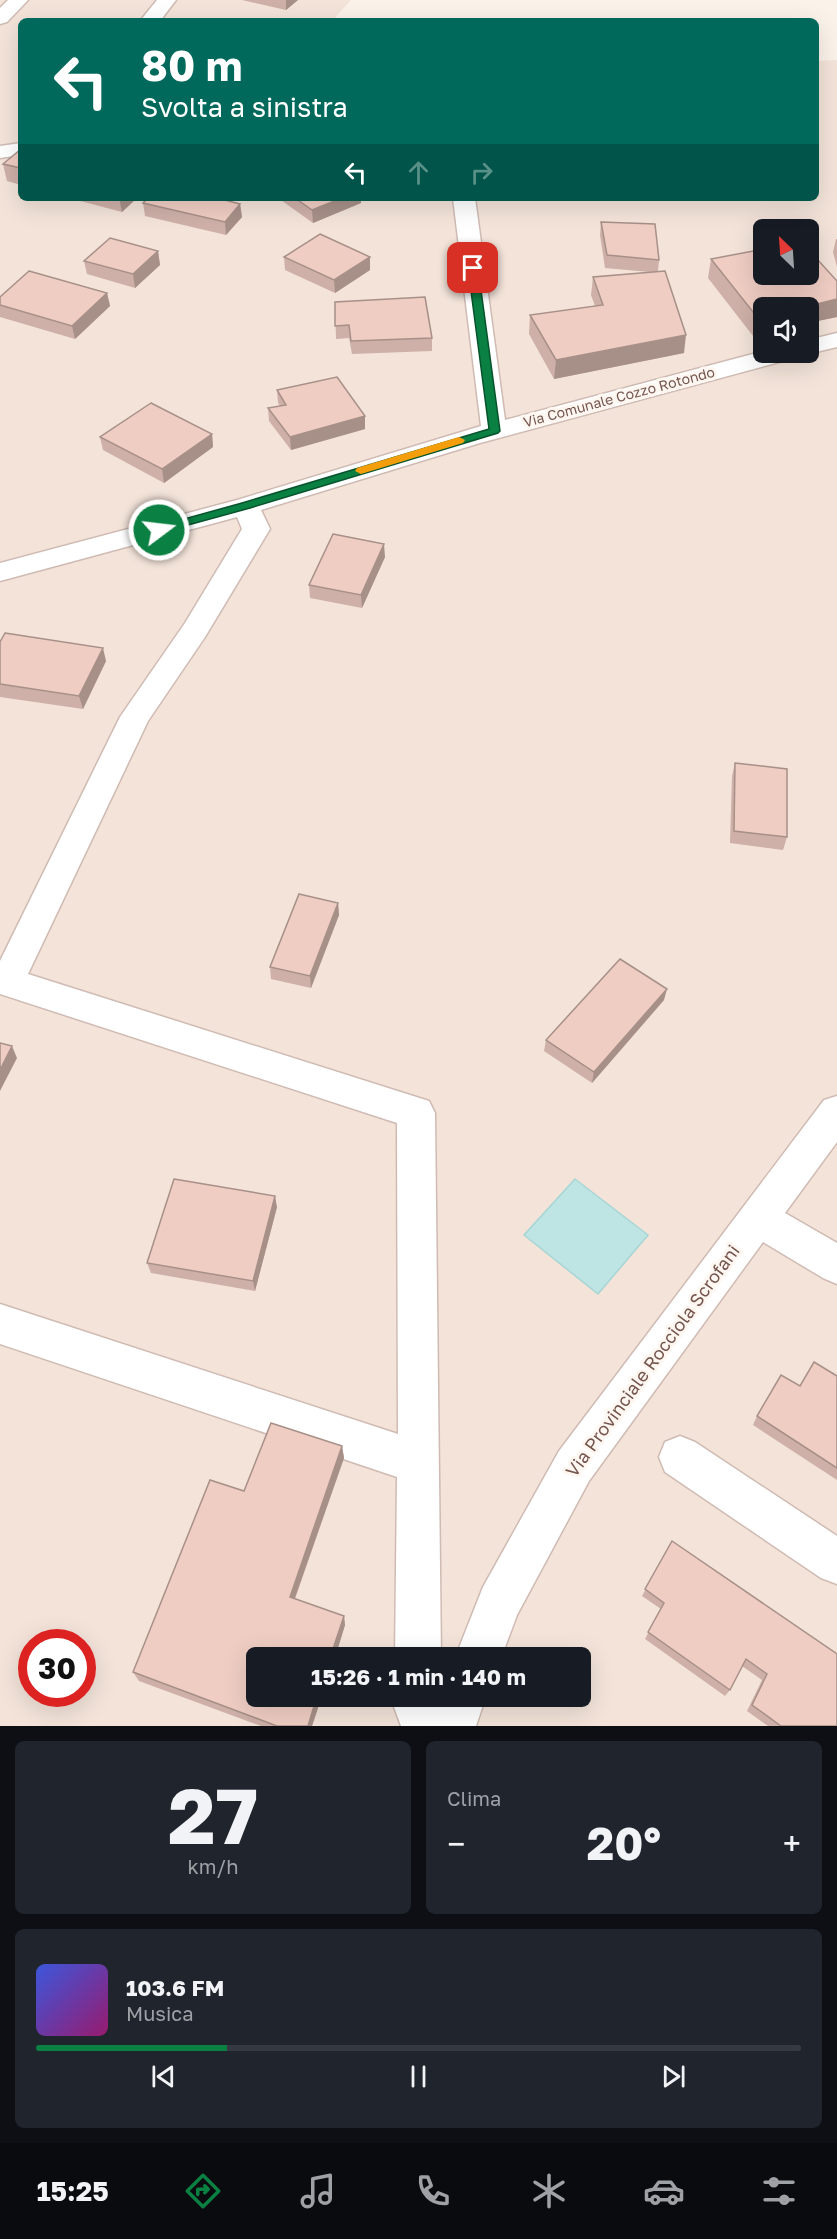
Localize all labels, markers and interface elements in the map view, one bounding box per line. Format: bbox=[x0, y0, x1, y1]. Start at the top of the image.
text: 80 m bbox=[141, 40, 242, 90]
icon: left bbox=[42, 42, 120, 120]
text: Svolta a sinistra bbox=[141, 91, 348, 123]
icon: left bbox=[339, 156, 372, 189]
icon: ahead bbox=[402, 156, 435, 189]
icon: right bbox=[465, 156, 498, 189]
north arrow bbox=[753, 219, 819, 285]
map controls bbox=[753, 219, 819, 363]
pin bbox=[447, 242, 498, 293]
icon: arrive bbox=[456, 251, 489, 284]
button: sound bbox=[753, 297, 819, 363]
street label: Via Comunale Cozzo Rotondo bbox=[521, 363, 716, 430]
position arrow bbox=[127, 498, 191, 562]
street label: Via Provinciale Rocciola Scrofani bbox=[561, 1240, 744, 1481]
speed limit sign: 30 bbox=[18, 1629, 96, 1707]
text: 15:26 · 1 min · 140 m bbox=[311, 1663, 526, 1690]
text: 27 bbox=[168, 1768, 258, 1861]
text: Clima bbox=[447, 1786, 501, 1810]
text: 20° bbox=[587, 1816, 661, 1870]
text: − bbox=[447, 1824, 465, 1863]
text: + bbox=[783, 1824, 801, 1863]
text: km/h bbox=[188, 1854, 238, 1878]
text: 103.6 FM bbox=[126, 1974, 224, 2001]
text: Musica bbox=[126, 2001, 193, 2025]
icon: previous bbox=[147, 2060, 180, 2093]
icon: pause bbox=[402, 2060, 435, 2093]
icon: next bbox=[657, 2060, 690, 2093]
icon: directions bbox=[182, 2170, 224, 2212]
icon: music bbox=[297, 2170, 339, 2212]
icon: phone bbox=[412, 2170, 454, 2212]
icon: climate bbox=[528, 2170, 570, 2212]
icon: car bbox=[643, 2170, 685, 2212]
icon: filters bbox=[758, 2170, 800, 2212]
text: 15:25 bbox=[37, 2175, 109, 2207]

